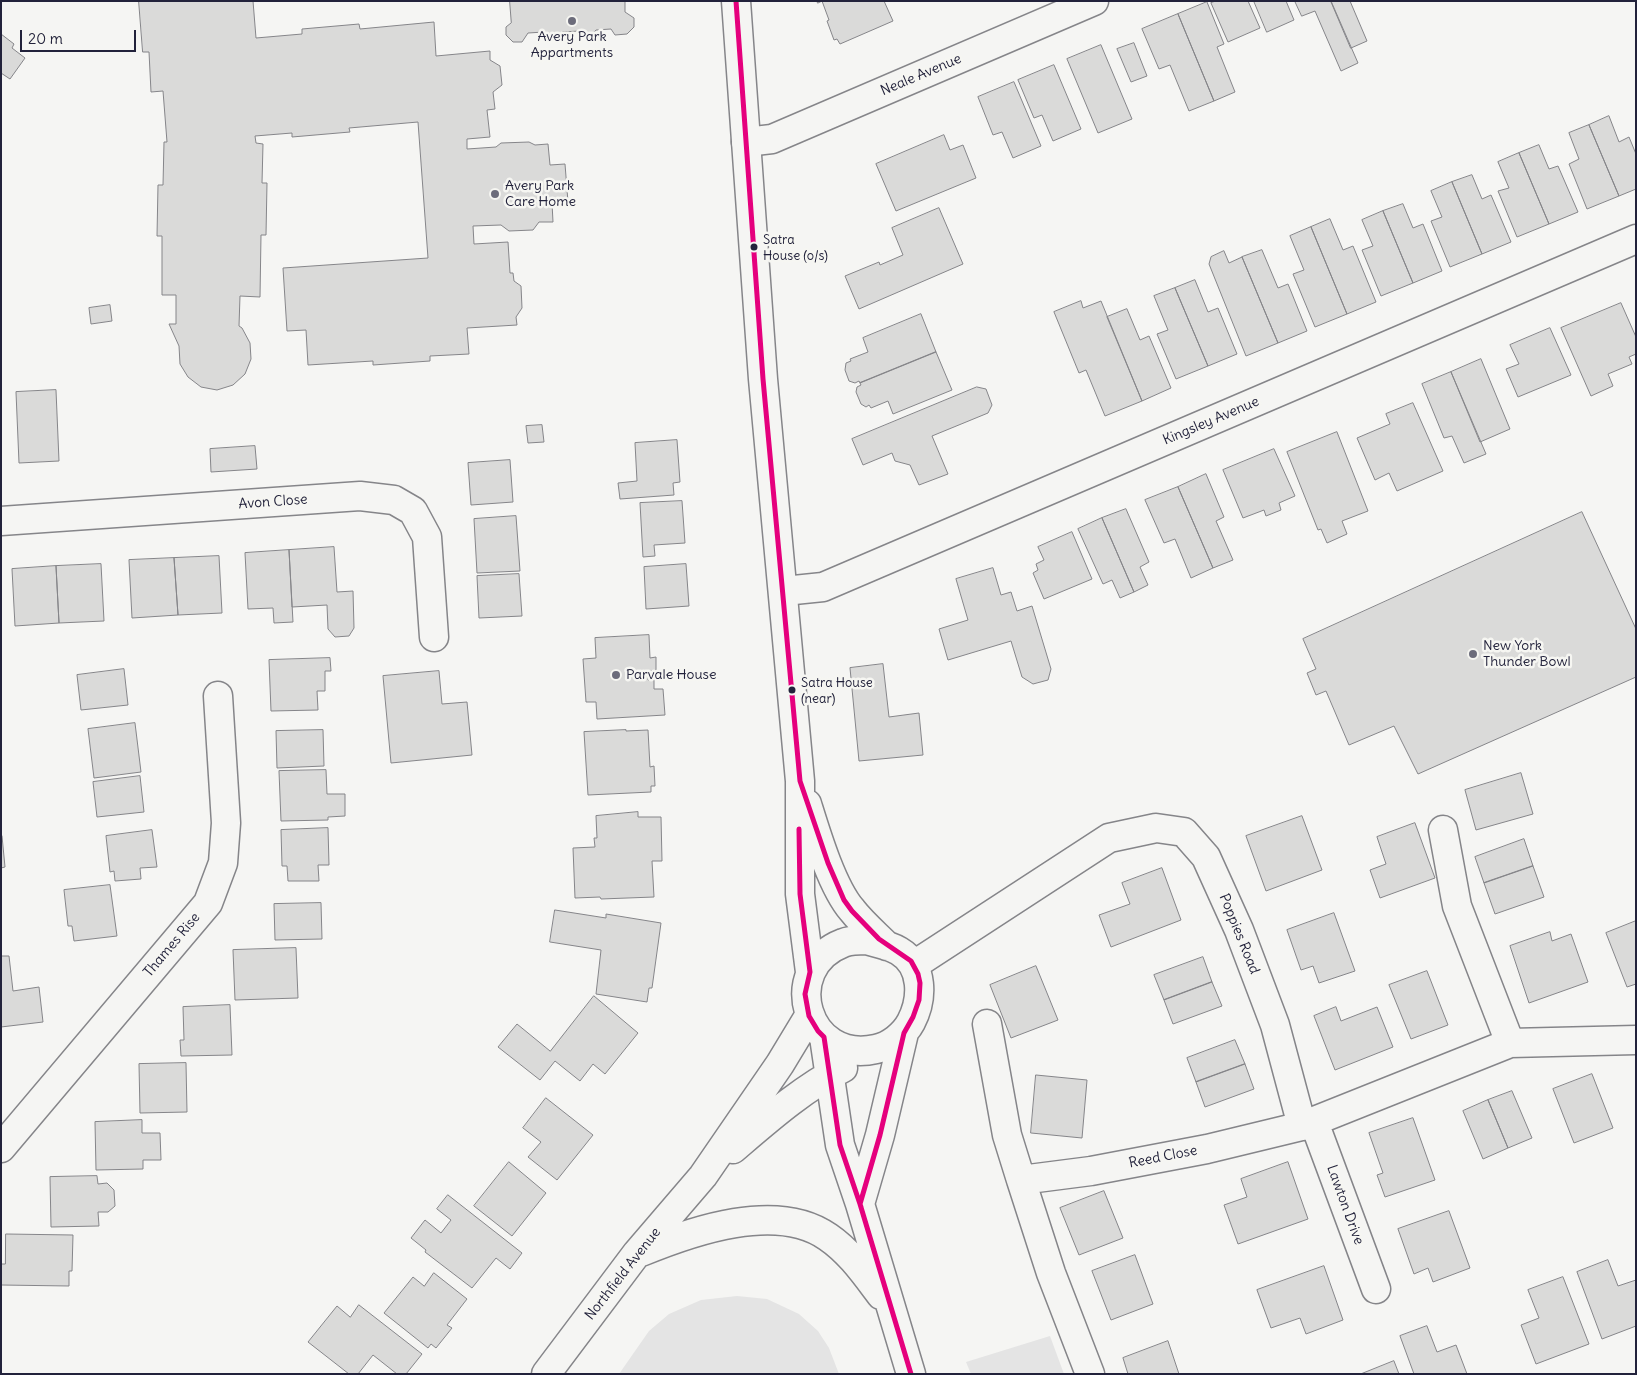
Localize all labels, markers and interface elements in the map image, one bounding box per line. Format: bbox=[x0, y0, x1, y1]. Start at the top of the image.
marker: Avery Park Appartments bbox=[566, 15, 578, 27]
scale bar bbox=[22, 20, 139, 52]
text: 20 m bbox=[28, 29, 63, 48]
place label: Avery Park Appartments bbox=[531, 29, 613, 62]
street label: Neale Avenue bbox=[878, 50, 964, 100]
place label: Avery Park Care Home bbox=[505, 178, 576, 210]
marker: Avery Park Care Home bbox=[489, 188, 501, 200]
place label: Satra House (o/s) bbox=[763, 232, 828, 263]
marker: Satra House (o/s) bbox=[749, 242, 759, 252]
street label: Kingsley Avenue bbox=[1160, 393, 1262, 449]
street label: Avon Close bbox=[238, 491, 308, 513]
place label: New York Thunder Bowl bbox=[1483, 638, 1571, 670]
marker: New York Thunder Bowl bbox=[1467, 648, 1479, 660]
place label: Parvale House bbox=[626, 667, 717, 683]
marker: Parvale House bbox=[610, 669, 622, 681]
place label: Satra House (near) bbox=[801, 675, 873, 706]
marker: Satra House (near) bbox=[787, 685, 797, 695]
street label: Poppies Road bbox=[1215, 891, 1263, 977]
street label: Thames Rise bbox=[140, 909, 204, 981]
street label: Reed Close bbox=[1127, 1142, 1199, 1172]
street label: Lawton Drive bbox=[1323, 1163, 1367, 1247]
street label: Northfield Avenue bbox=[582, 1224, 664, 1324]

